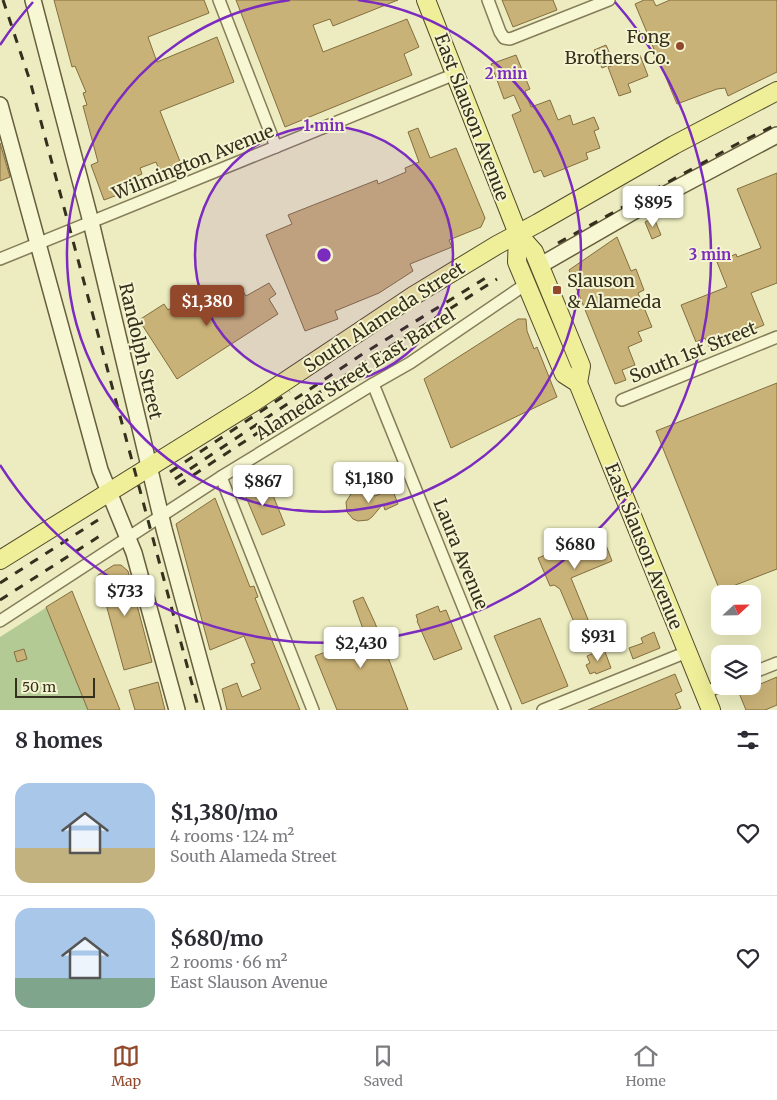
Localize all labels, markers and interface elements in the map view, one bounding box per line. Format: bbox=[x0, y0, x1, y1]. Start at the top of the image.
place label: Fong Brothers Co. bbox=[565, 25, 670, 69]
street label: East Slauson Avenue bbox=[429, 30, 515, 204]
marker: Fong Brothers Co. bbox=[674, 40, 686, 52]
text: 2 min bbox=[485, 64, 527, 83]
text: 1 min bbox=[304, 116, 344, 135]
street label: Wilmington Avenue bbox=[108, 119, 277, 205]
pin: $895 bbox=[623, 186, 683, 228]
text: $895 bbox=[634, 192, 672, 212]
text: 3 min bbox=[689, 245, 731, 264]
centre of rings bbox=[315, 246, 333, 264]
street label: South Alameda Street bbox=[299, 256, 469, 378]
place label: Slauson & Alameda bbox=[567, 269, 662, 313]
street label: Randolph Street bbox=[114, 281, 168, 421]
pin: $1,380 bbox=[166, 284, 248, 327]
marker: Slauson & Alameda bbox=[551, 284, 563, 296]
text: $1,380 bbox=[181, 291, 233, 311]
street label: Alameda Street East Barrel bbox=[250, 303, 459, 446]
street label: South 1st Street bbox=[626, 316, 760, 388]
street label: East Slauson Avenue bbox=[600, 459, 688, 633]
pin: $1,180 bbox=[328, 462, 410, 504]
pin: $867 bbox=[233, 464, 293, 507]
text: $1,180 bbox=[344, 468, 394, 488]
text: $867 bbox=[244, 471, 282, 491]
street label: Laura Avenue bbox=[428, 495, 494, 613]
pin: $680 bbox=[545, 528, 605, 570]
text: $680 bbox=[555, 534, 595, 554]
pin: $733 bbox=[95, 574, 155, 617]
text: $733 bbox=[107, 581, 143, 601]
north arrow bbox=[711, 585, 761, 635]
map controls bbox=[711, 585, 761, 695]
pin: $931 bbox=[568, 620, 628, 662]
pin: $2,430 bbox=[320, 626, 402, 669]
text: $931 bbox=[580, 626, 616, 646]
text: $2,430 bbox=[335, 633, 387, 653]
button: layers bbox=[711, 645, 761, 695]
scale bar bbox=[15, 675, 95, 698]
text: 50 m bbox=[22, 678, 56, 696]
icon: filters bbox=[734, 726, 762, 754]
text: 8 homes bbox=[15, 727, 103, 754]
text: $1,380/mo bbox=[170, 799, 278, 826]
icon: home bbox=[55, 803, 115, 863]
icon: heart bbox=[734, 819, 762, 847]
text: 4 rooms · 124 m² bbox=[170, 826, 294, 846]
text: South Alameda Street bbox=[170, 846, 337, 866]
text: $680/mo bbox=[170, 925, 263, 952]
icon: home bbox=[55, 928, 115, 988]
icon: heart bbox=[734, 944, 762, 972]
text: 2 rooms · 66 m² bbox=[170, 952, 287, 972]
text: East Slauson Avenue bbox=[170, 972, 328, 992]
tab: Map bbox=[111, 1042, 141, 1090]
tab: Saved bbox=[363, 1042, 403, 1090]
tab: Home bbox=[625, 1042, 666, 1090]

